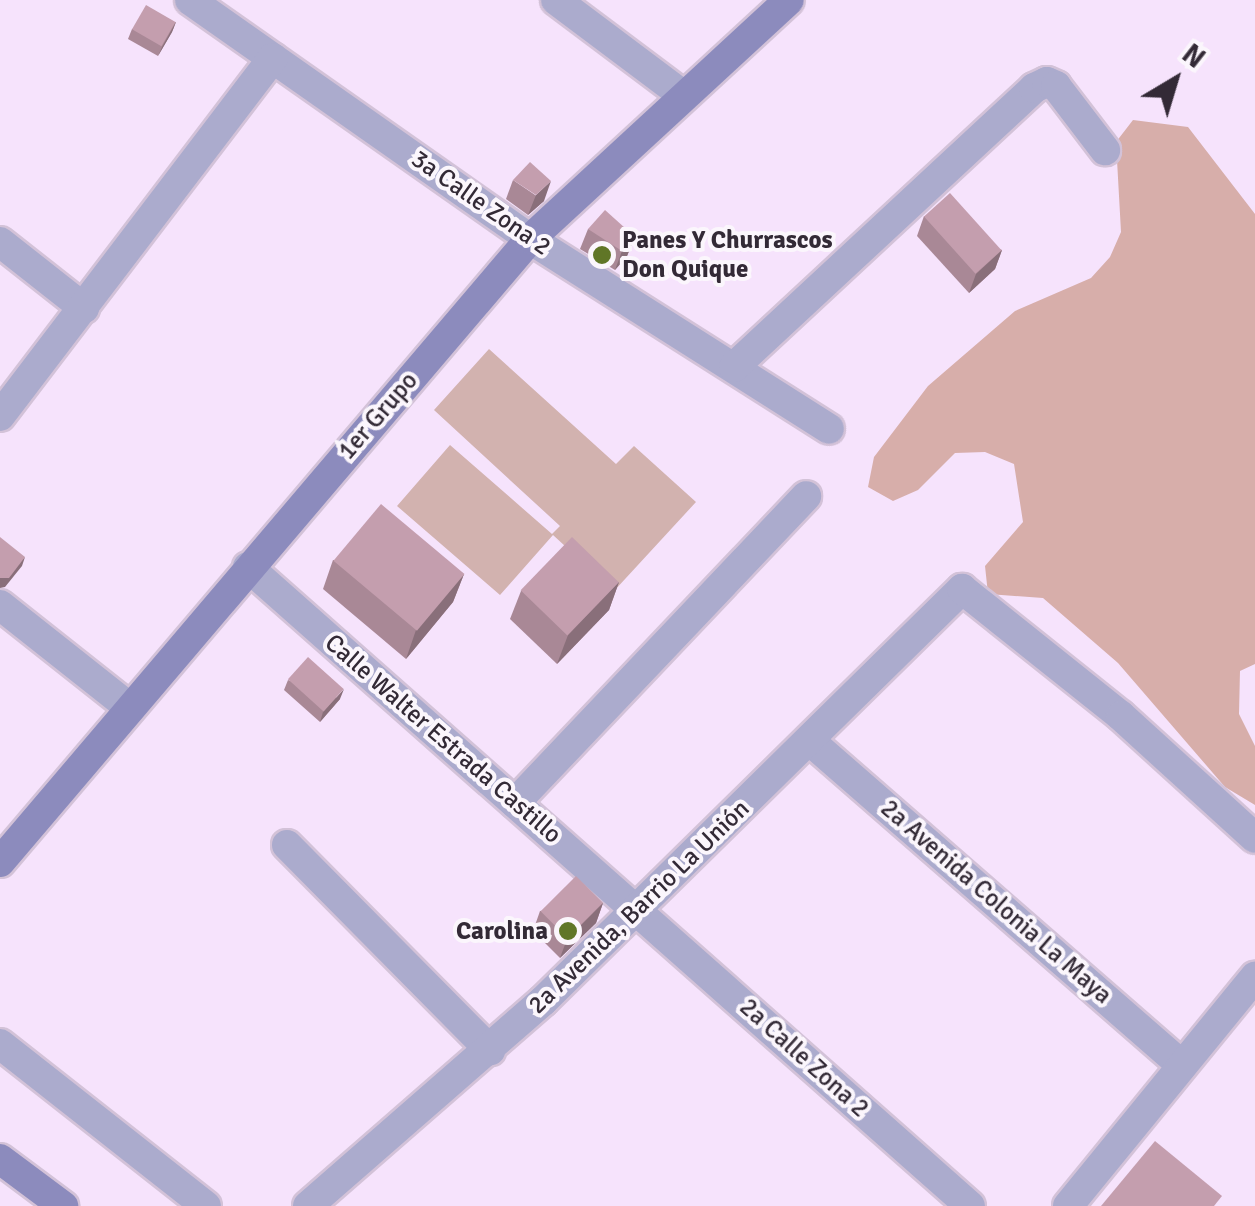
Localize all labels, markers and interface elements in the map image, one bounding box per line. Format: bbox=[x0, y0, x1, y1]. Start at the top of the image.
north arrow bbox=[1125, 30, 1225, 130]
text: N bbox=[1175, 37, 1212, 76]
street label: 3a Calle Zona 2 bbox=[406, 144, 556, 262]
place label: Panes Y Churrascos Don Quique bbox=[622, 226, 833, 285]
marker: Panes Y Churrascos Don Quique bbox=[591, 244, 613, 266]
street label: 1er Grupo bbox=[332, 366, 424, 466]
street label: Calle Walter Estrada Castillo bbox=[319, 628, 567, 850]
street label: 2a Avenida, Barrio La Unión bbox=[522, 794, 756, 1020]
street label: 2a Avenida Colonia La Maya bbox=[874, 794, 1118, 1010]
place label: Carolina bbox=[456, 916, 548, 946]
marker: Carolina bbox=[557, 920, 579, 942]
street label: 2a Calle Zona 2 bbox=[733, 992, 875, 1124]

